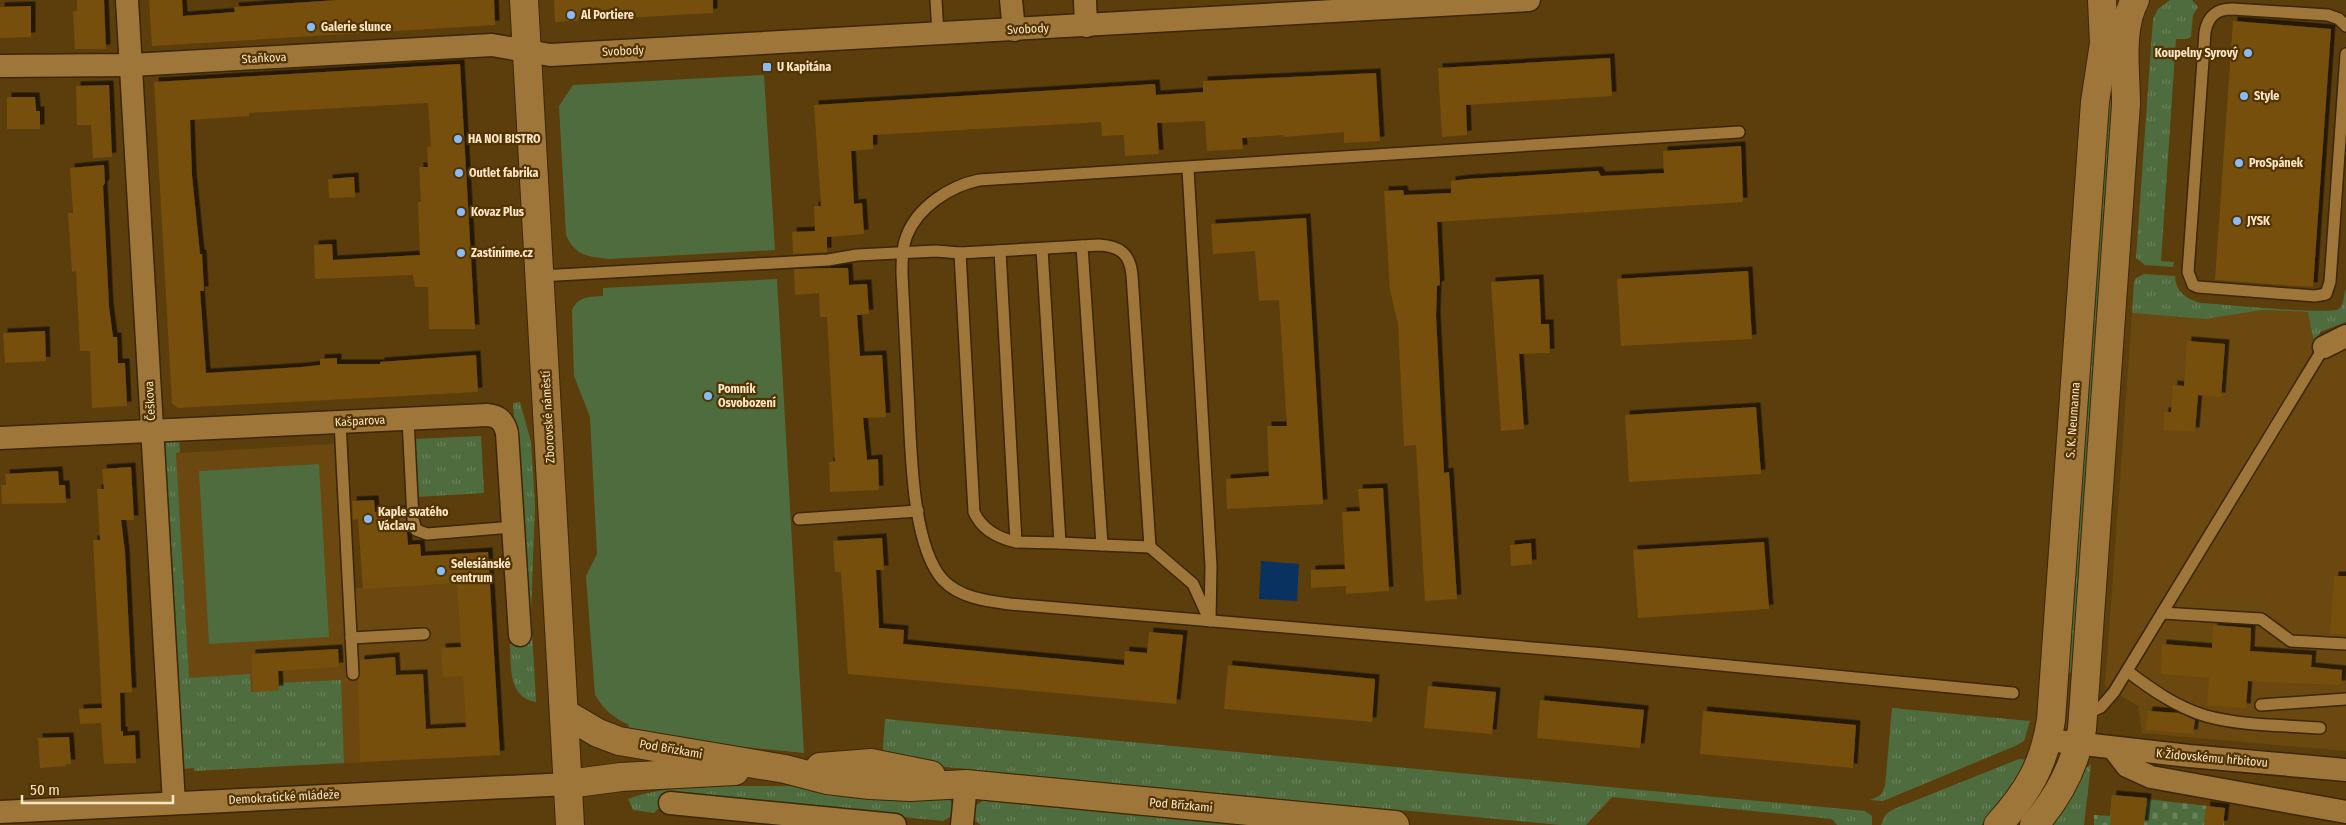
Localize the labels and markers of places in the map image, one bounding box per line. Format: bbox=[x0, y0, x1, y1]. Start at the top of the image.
place label: Al Portiere bbox=[580, 8, 634, 22]
marker: Al Portiere bbox=[565, 9, 577, 21]
place label: Galerie slunce bbox=[321, 20, 391, 34]
marker: Galerie slunce bbox=[305, 21, 317, 33]
place label: Koupelny Syrový bbox=[2155, 46, 2238, 60]
marker: Koupelny Syrový bbox=[2242, 47, 2254, 59]
place label: U Kapitána bbox=[777, 60, 831, 74]
marker: U Kapitána bbox=[761, 61, 773, 73]
place label: Style bbox=[2254, 89, 2279, 103]
marker: Style bbox=[2238, 90, 2250, 102]
place label: HA NOI BISTRO bbox=[468, 132, 541, 146]
marker: HA NOI BISTRO bbox=[452, 133, 464, 145]
place label: ProSpánek bbox=[2249, 156, 2304, 170]
marker: ProSpánek bbox=[2233, 157, 2245, 169]
place label: Outlet fabrika bbox=[469, 166, 539, 180]
marker: Outlet fabrika bbox=[453, 167, 465, 179]
place label: Kovaz Plus bbox=[471, 205, 525, 219]
marker: Kovaz Plus bbox=[455, 206, 467, 218]
place label: JYSK bbox=[2246, 214, 2271, 228]
marker: JYSK bbox=[2231, 215, 2243, 227]
place label: Zastíníme.cz bbox=[471, 246, 533, 260]
marker: Zastíníme.cz bbox=[455, 247, 467, 259]
place label: Pomník Osvobození bbox=[718, 382, 777, 410]
marker: Pomník Osvobození bbox=[702, 390, 714, 402]
place label: Kaple svatého Václava bbox=[377, 505, 449, 533]
marker: Kaple svatého Václava bbox=[362, 513, 374, 525]
place label: Selesiánské centrum bbox=[451, 557, 511, 585]
marker: Selesiánské centrum bbox=[435, 565, 447, 577]

